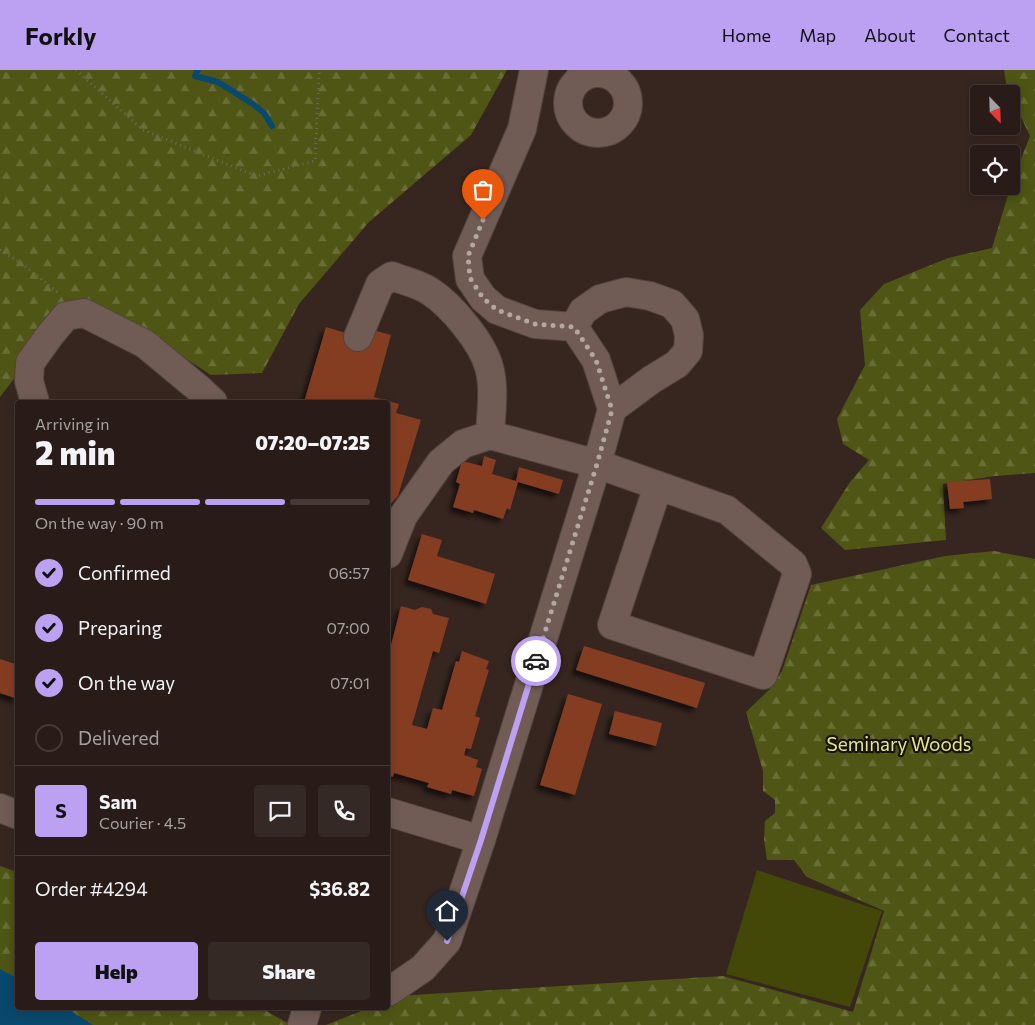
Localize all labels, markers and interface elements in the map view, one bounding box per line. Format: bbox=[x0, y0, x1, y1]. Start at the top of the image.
text: Forkly bbox=[25, 21, 96, 50]
text: Home bbox=[722, 24, 771, 46]
text: Map bbox=[799, 24, 836, 46]
text: About bbox=[864, 24, 916, 46]
text: Contact bbox=[944, 24, 1010, 46]
north arrow bbox=[970, 85, 1020, 135]
map controls bbox=[970, 85, 1020, 195]
button: locate bbox=[970, 145, 1020, 195]
pin bbox=[462, 169, 504, 220]
icon: bag bbox=[469, 176, 497, 204]
text: Arriving in bbox=[35, 414, 109, 433]
text: 07:20–07:25 bbox=[255, 431, 370, 454]
text: 2 min bbox=[35, 432, 115, 472]
text: On the way · 90 m bbox=[35, 513, 164, 532]
icon: check bbox=[35, 559, 63, 587]
text: Confirmed bbox=[78, 561, 171, 584]
text: 06:57 bbox=[328, 563, 370, 582]
icon: check bbox=[35, 614, 63, 642]
text: Preparing bbox=[78, 616, 162, 639]
text: 07:00 bbox=[327, 618, 370, 637]
courier bbox=[511, 636, 561, 686]
icon: car bbox=[522, 647, 550, 675]
icon: check bbox=[35, 669, 63, 697]
text: On the way bbox=[78, 671, 175, 694]
text: 07:01 bbox=[330, 673, 370, 692]
text: Delivered bbox=[78, 726, 159, 749]
park label: Seminary Woods bbox=[827, 732, 971, 755]
button: chat bbox=[254, 785, 306, 837]
button: phone bbox=[318, 785, 370, 837]
text: Sam bbox=[99, 790, 137, 813]
text: S bbox=[55, 799, 67, 822]
text: Courier · 4.5 bbox=[99, 813, 186, 832]
text: Order #4294 bbox=[35, 877, 148, 900]
text: $36.82 bbox=[309, 877, 370, 900]
pin bbox=[426, 890, 468, 941]
icon: home bbox=[433, 897, 461, 925]
button: Help bbox=[35, 942, 198, 1000]
button: Share bbox=[208, 942, 370, 1000]

